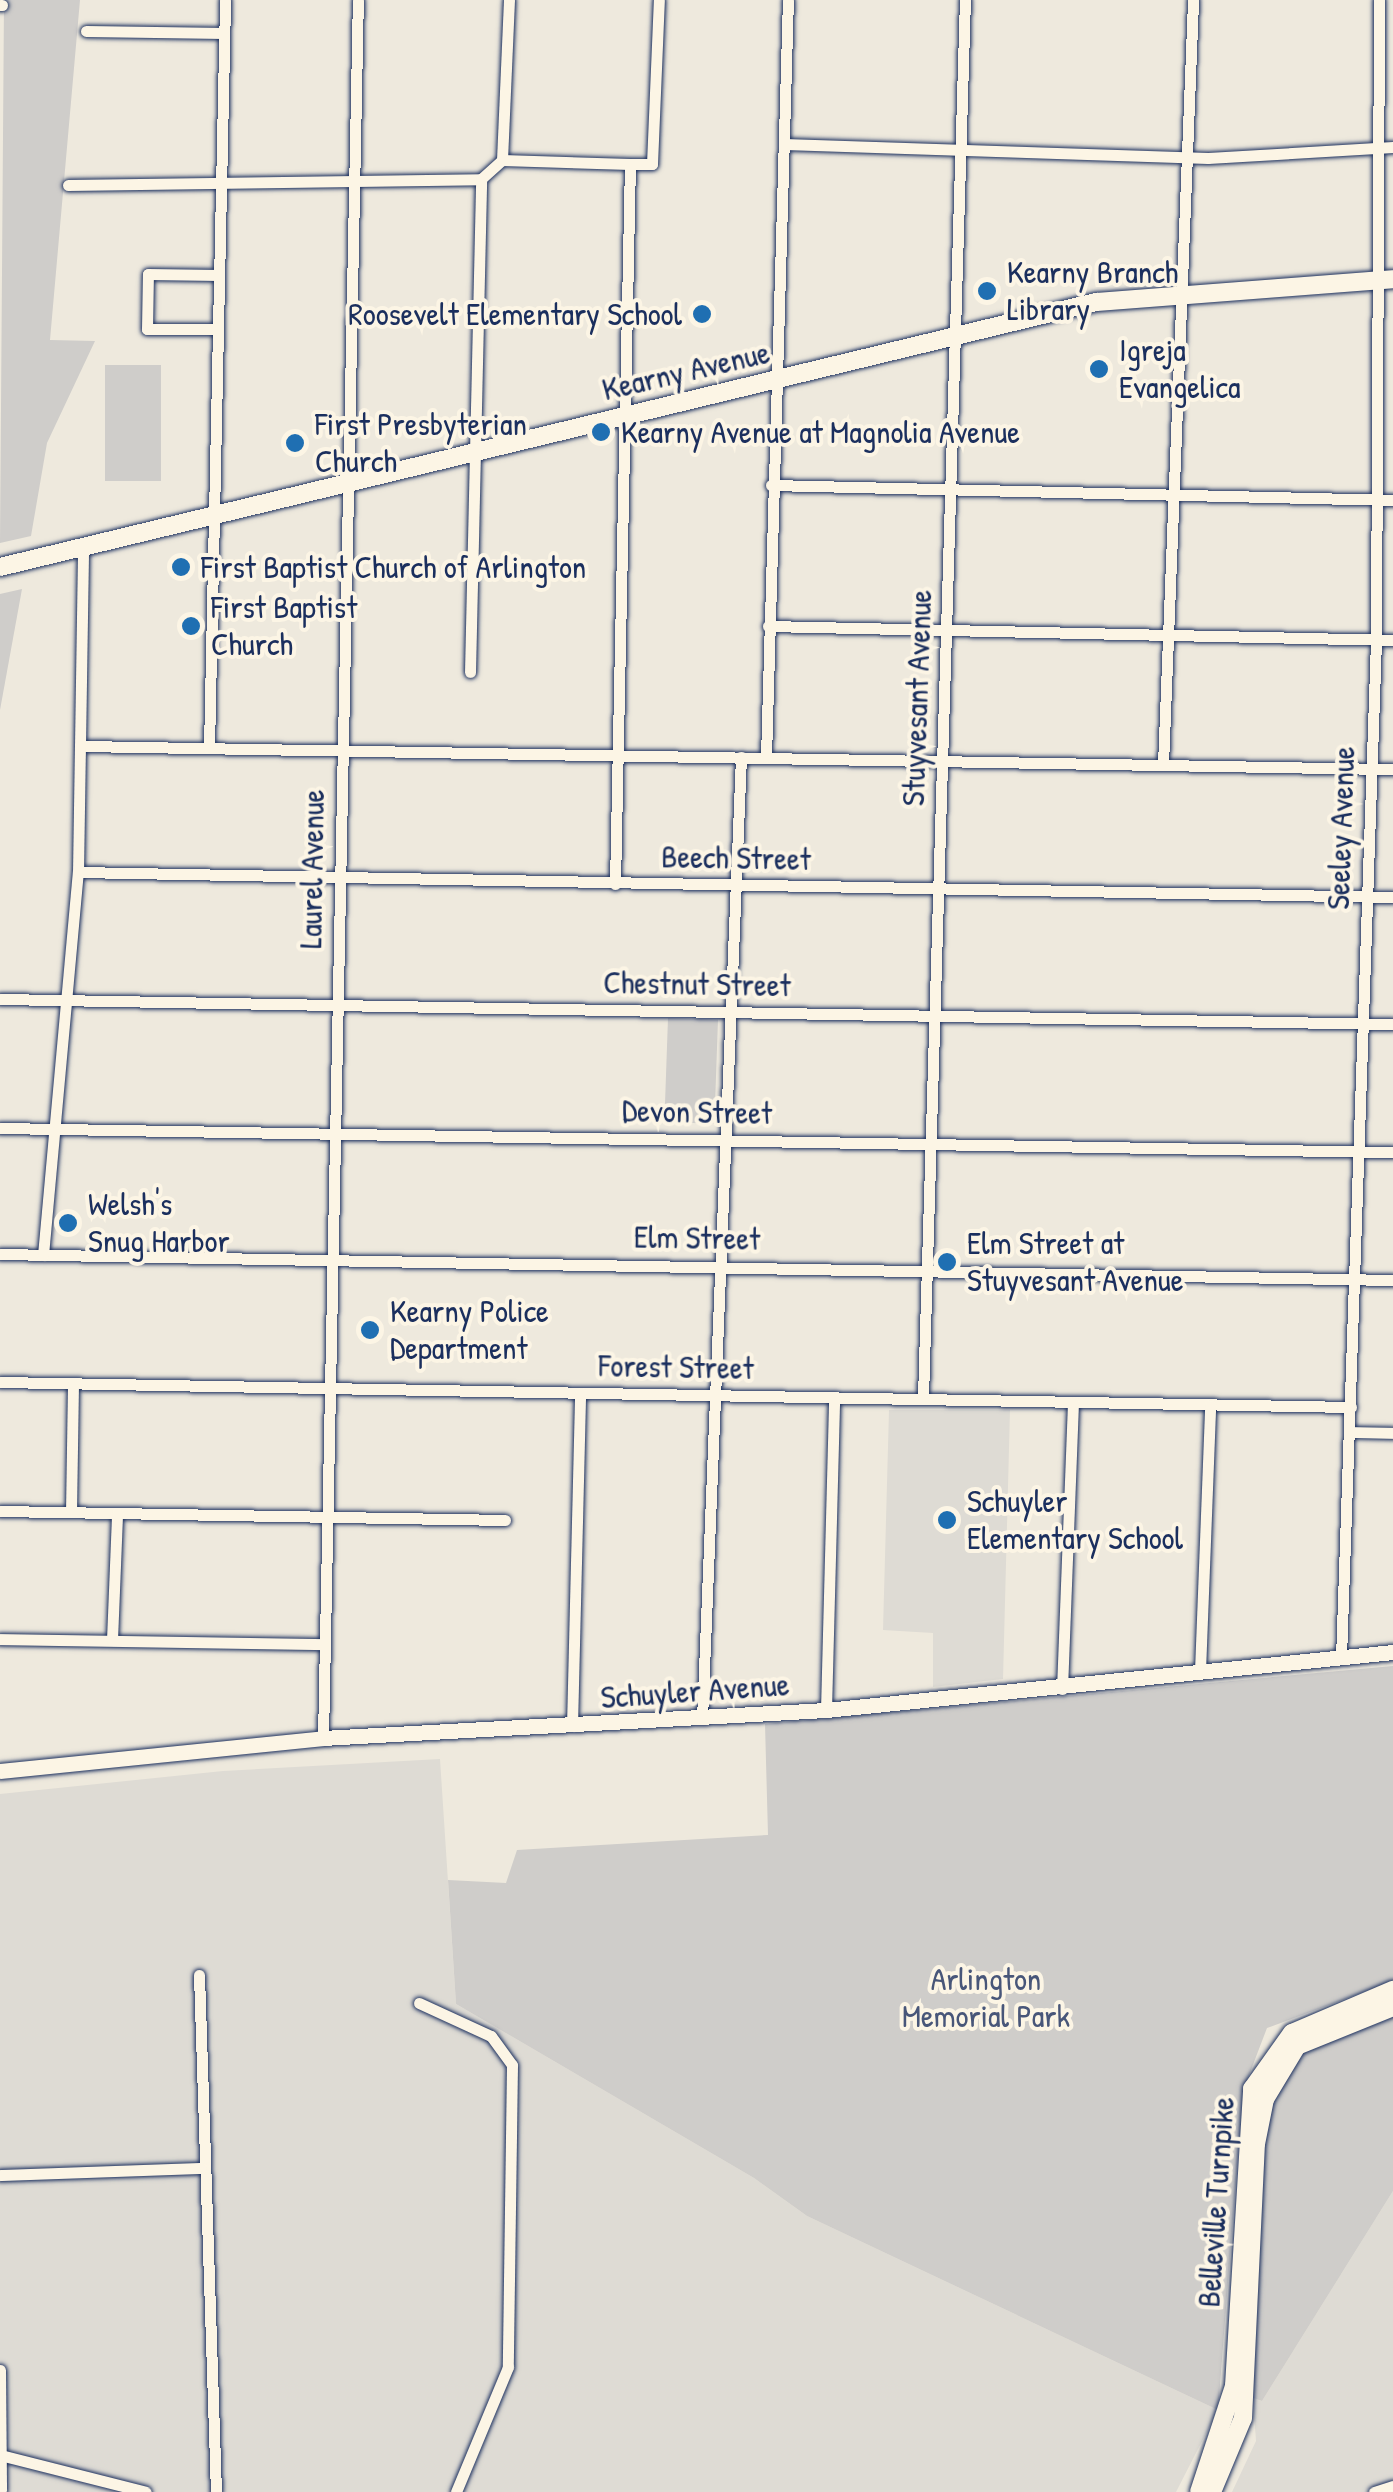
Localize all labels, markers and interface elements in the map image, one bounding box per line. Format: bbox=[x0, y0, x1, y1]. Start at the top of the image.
place label: Kearny Branch Library bbox=[1007, 254, 1178, 329]
marker: Kearny Branch Library bbox=[976, 280, 998, 302]
place label: Roosevelt Elementary School bbox=[348, 295, 682, 333]
marker: Roosevelt Elementary School bbox=[691, 303, 713, 325]
place label: Igreja Evangelica bbox=[1119, 332, 1241, 407]
street label: Kearny Avenue bbox=[598, 333, 774, 409]
marker: Igreja Evangelica bbox=[1088, 358, 1110, 380]
place label: First Presbyterian Church bbox=[315, 406, 527, 481]
place label: Kearny Avenue at Magnolia Avenue bbox=[621, 413, 1020, 451]
marker: Kearny Avenue at Magnolia Avenue bbox=[590, 421, 612, 443]
marker: First Presbyterian Church bbox=[284, 432, 306, 454]
place label: First Baptist Church of Arlington bbox=[201, 548, 586, 586]
marker: First Baptist Church of Arlington bbox=[170, 556, 192, 578]
place label: First Baptist Church bbox=[211, 589, 357, 664]
street label: Stuyvesant Avenue bbox=[894, 589, 940, 807]
marker: First Baptist Church bbox=[180, 615, 202, 637]
street label: Seeley Avenue bbox=[1319, 746, 1363, 910]
street label: Laurel Avenue bbox=[291, 789, 333, 949]
street label: Beech Street bbox=[661, 837, 811, 879]
street label: Chestnut Street bbox=[603, 963, 791, 1005]
street label: Devon Street bbox=[622, 1091, 772, 1133]
place label: Welsh's Snug Harbor bbox=[88, 1186, 230, 1261]
marker: Welsh's Snug Harbor bbox=[57, 1212, 79, 1234]
street label: Elm Street bbox=[634, 1218, 760, 1258]
place label: Elm Street at Stuyvesant Avenue bbox=[967, 1225, 1183, 1300]
marker: Elm Street at Stuyvesant Avenue bbox=[936, 1251, 958, 1273]
place label: Kearny Police Department bbox=[390, 1293, 549, 1368]
marker: Kearny Police Department bbox=[359, 1319, 381, 1341]
street label: Forest Street bbox=[598, 1346, 754, 1388]
place label: Schuyler Elementary School bbox=[967, 1483, 1183, 1558]
marker: Schuyler Elementary School bbox=[936, 1509, 958, 1531]
street label: Schuyler Avenue bbox=[599, 1665, 791, 1717]
park label: Arlington Memorial Park bbox=[902, 1961, 1070, 2036]
street label: Belleville Turnpike bbox=[1189, 2096, 1243, 2308]

